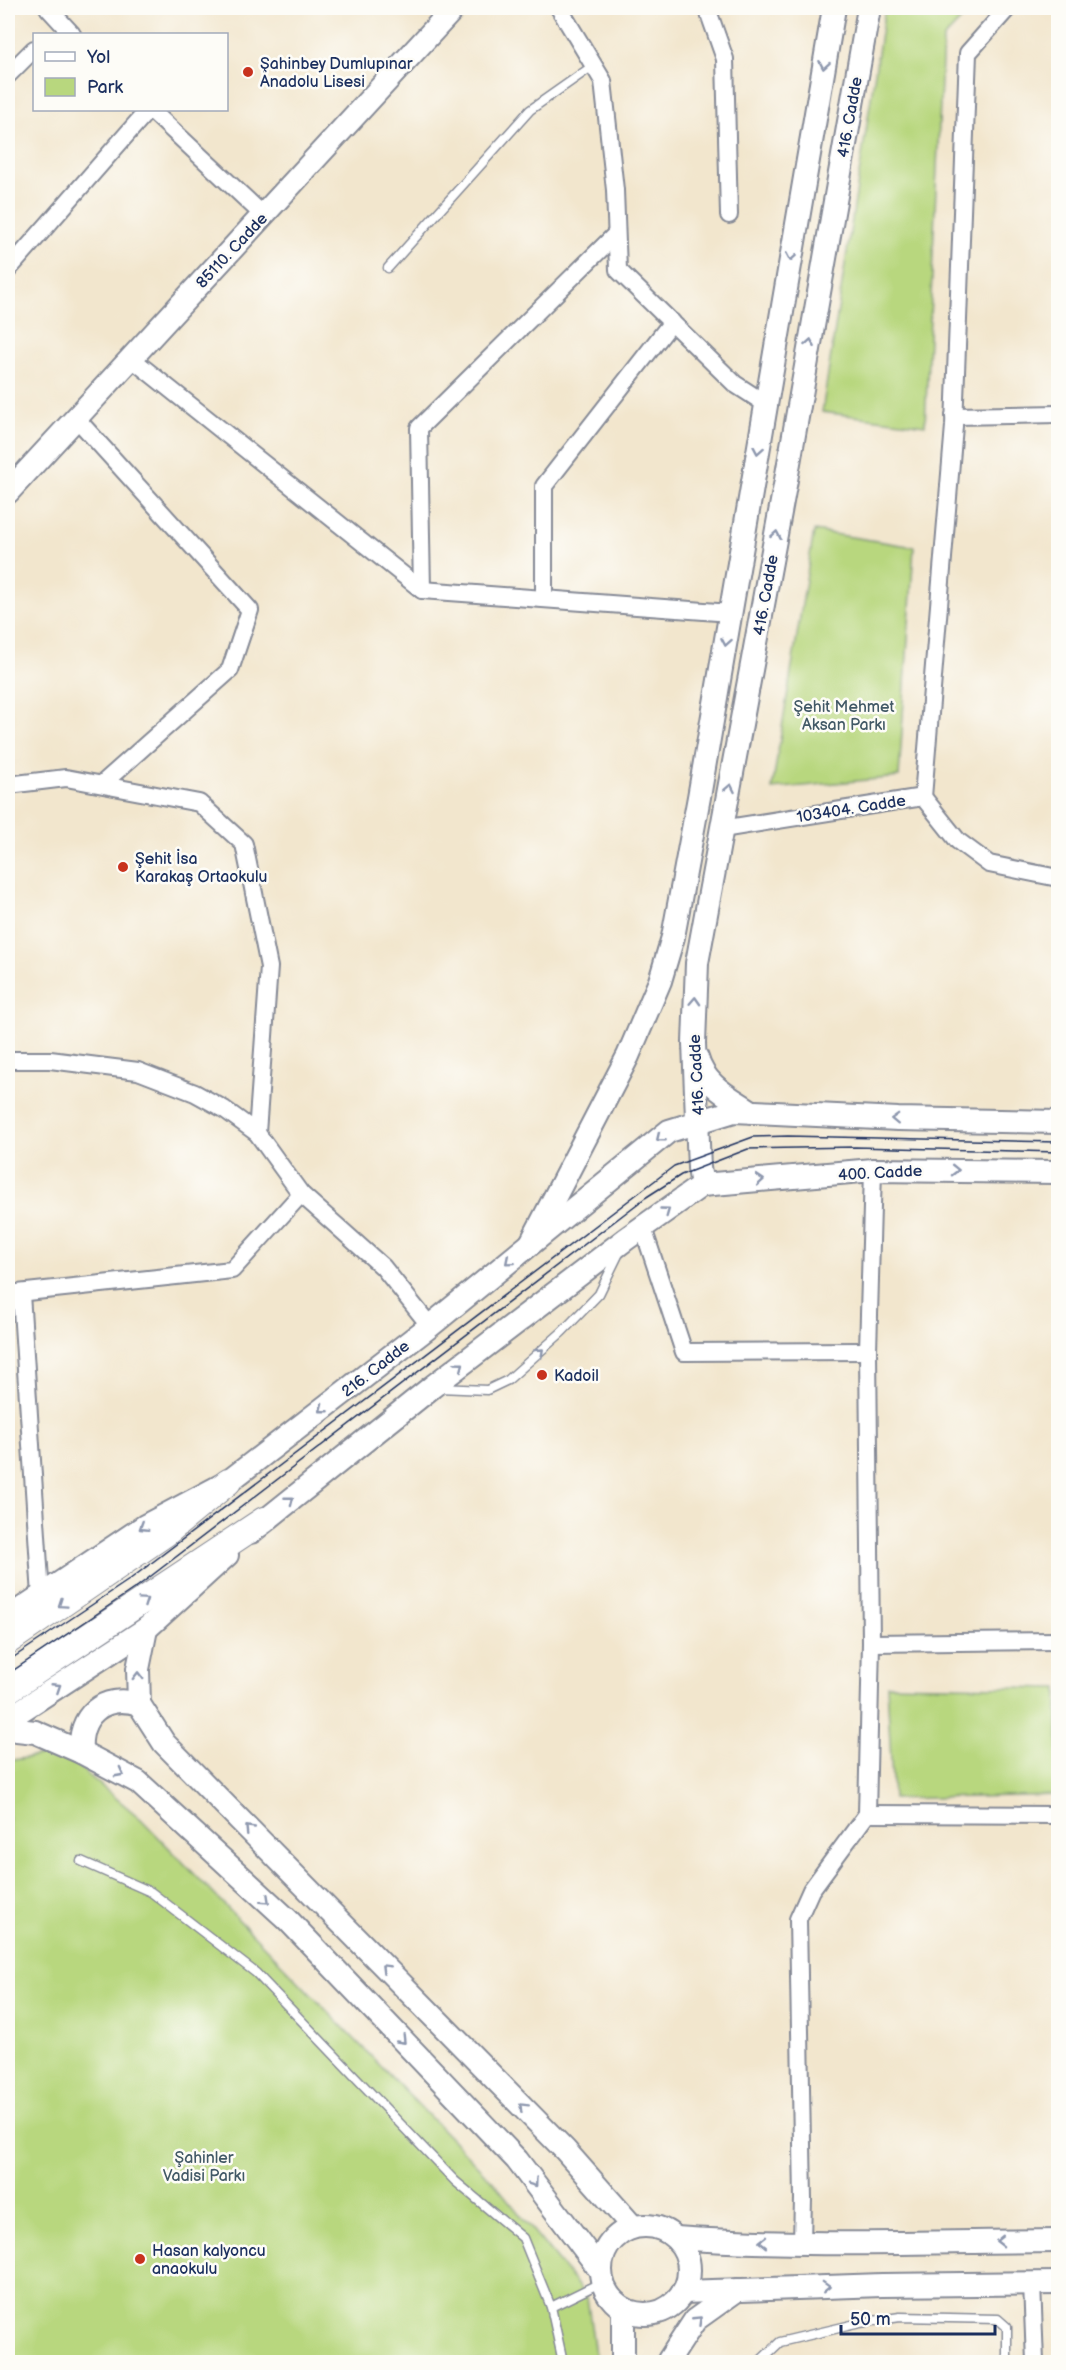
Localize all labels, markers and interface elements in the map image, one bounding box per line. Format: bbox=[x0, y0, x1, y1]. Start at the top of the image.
legend bbox=[33, 33, 228, 111]
text: Yol bbox=[86, 47, 110, 68]
place label: Şahinbey Dumlupınar Anadolu Lisesi bbox=[260, 55, 413, 92]
one-way arrow bbox=[818, 61, 830, 70]
marker: Şahinbey Dumlupınar Anadolu Lisesi bbox=[241, 65, 255, 79]
street label: 416. Cadde bbox=[834, 75, 867, 159]
text: Park bbox=[87, 77, 123, 98]
street label: 85110. Cadde bbox=[192, 209, 272, 293]
one-way arrow bbox=[785, 252, 798, 262]
one-way arrow bbox=[803, 338, 815, 347]
one-way arrow bbox=[753, 445, 765, 454]
one-way arrow bbox=[769, 530, 782, 540]
street label: 416. Cadde bbox=[750, 553, 783, 637]
one-way arrow bbox=[720, 637, 732, 647]
park label: Şehit Mehmet Aksan Parkı bbox=[794, 698, 894, 735]
one-way arrow bbox=[723, 784, 735, 793]
street label: 103404. Cadde bbox=[795, 791, 908, 827]
place label: Şehit İsa Karakaş Ortaokulu bbox=[135, 848, 267, 887]
marker: Şehit İsa Karakaş Ortaokulu bbox=[116, 860, 130, 874]
one-way arrow bbox=[688, 997, 701, 1006]
street label: 416. Cadde bbox=[686, 1033, 709, 1116]
one-way arrow bbox=[891, 1112, 900, 1125]
one-way arrow bbox=[656, 1131, 667, 1142]
street label: 400. Cadde bbox=[837, 1162, 923, 1185]
one-way arrow bbox=[950, 1164, 959, 1176]
one-way arrow bbox=[756, 1174, 765, 1187]
one-way arrow bbox=[659, 1207, 670, 1218]
one-way arrow bbox=[505, 1254, 516, 1265]
street label: 216. Cadde bbox=[338, 1336, 414, 1402]
one-way arrow bbox=[533, 1348, 544, 1359]
one-way arrow bbox=[453, 1362, 464, 1373]
place label: Kadoil bbox=[554, 1367, 599, 1386]
marker: Kadoil bbox=[535, 1368, 549, 1382]
one-way arrow bbox=[319, 1401, 330, 1412]
one-way arrow bbox=[283, 1496, 294, 1507]
one-way arrow bbox=[139, 1520, 149, 1532]
one-way arrow bbox=[58, 1597, 69, 1608]
one-way arrow bbox=[138, 1597, 149, 1608]
one-way arrow bbox=[132, 1672, 144, 1681]
one-way arrow bbox=[50, 1683, 61, 1694]
one-way arrow bbox=[113, 1766, 124, 1777]
one-way arrow bbox=[245, 1826, 256, 1837]
one-way arrow bbox=[259, 1893, 270, 1904]
one-way arrow bbox=[382, 1965, 393, 1976]
one-way arrow bbox=[395, 2033, 406, 2043]
one-way arrow bbox=[519, 2103, 530, 2114]
park label: Şahinler Vadisi Parkı bbox=[163, 2149, 245, 2186]
one-way arrow bbox=[527, 2177, 538, 2188]
one-way arrow bbox=[996, 2235, 1005, 2248]
one-way arrow bbox=[759, 2236, 768, 2248]
place label: Hasan kalyoncu anaokulu bbox=[152, 2242, 266, 2279]
marker: Hasan kalyoncu anaokulu bbox=[133, 2252, 147, 2266]
one-way arrow bbox=[821, 2281, 830, 2293]
scale bar bbox=[841, 2298, 996, 2336]
text: 50 m bbox=[850, 2309, 891, 2330]
one-way arrow bbox=[691, 2316, 701, 2327]

